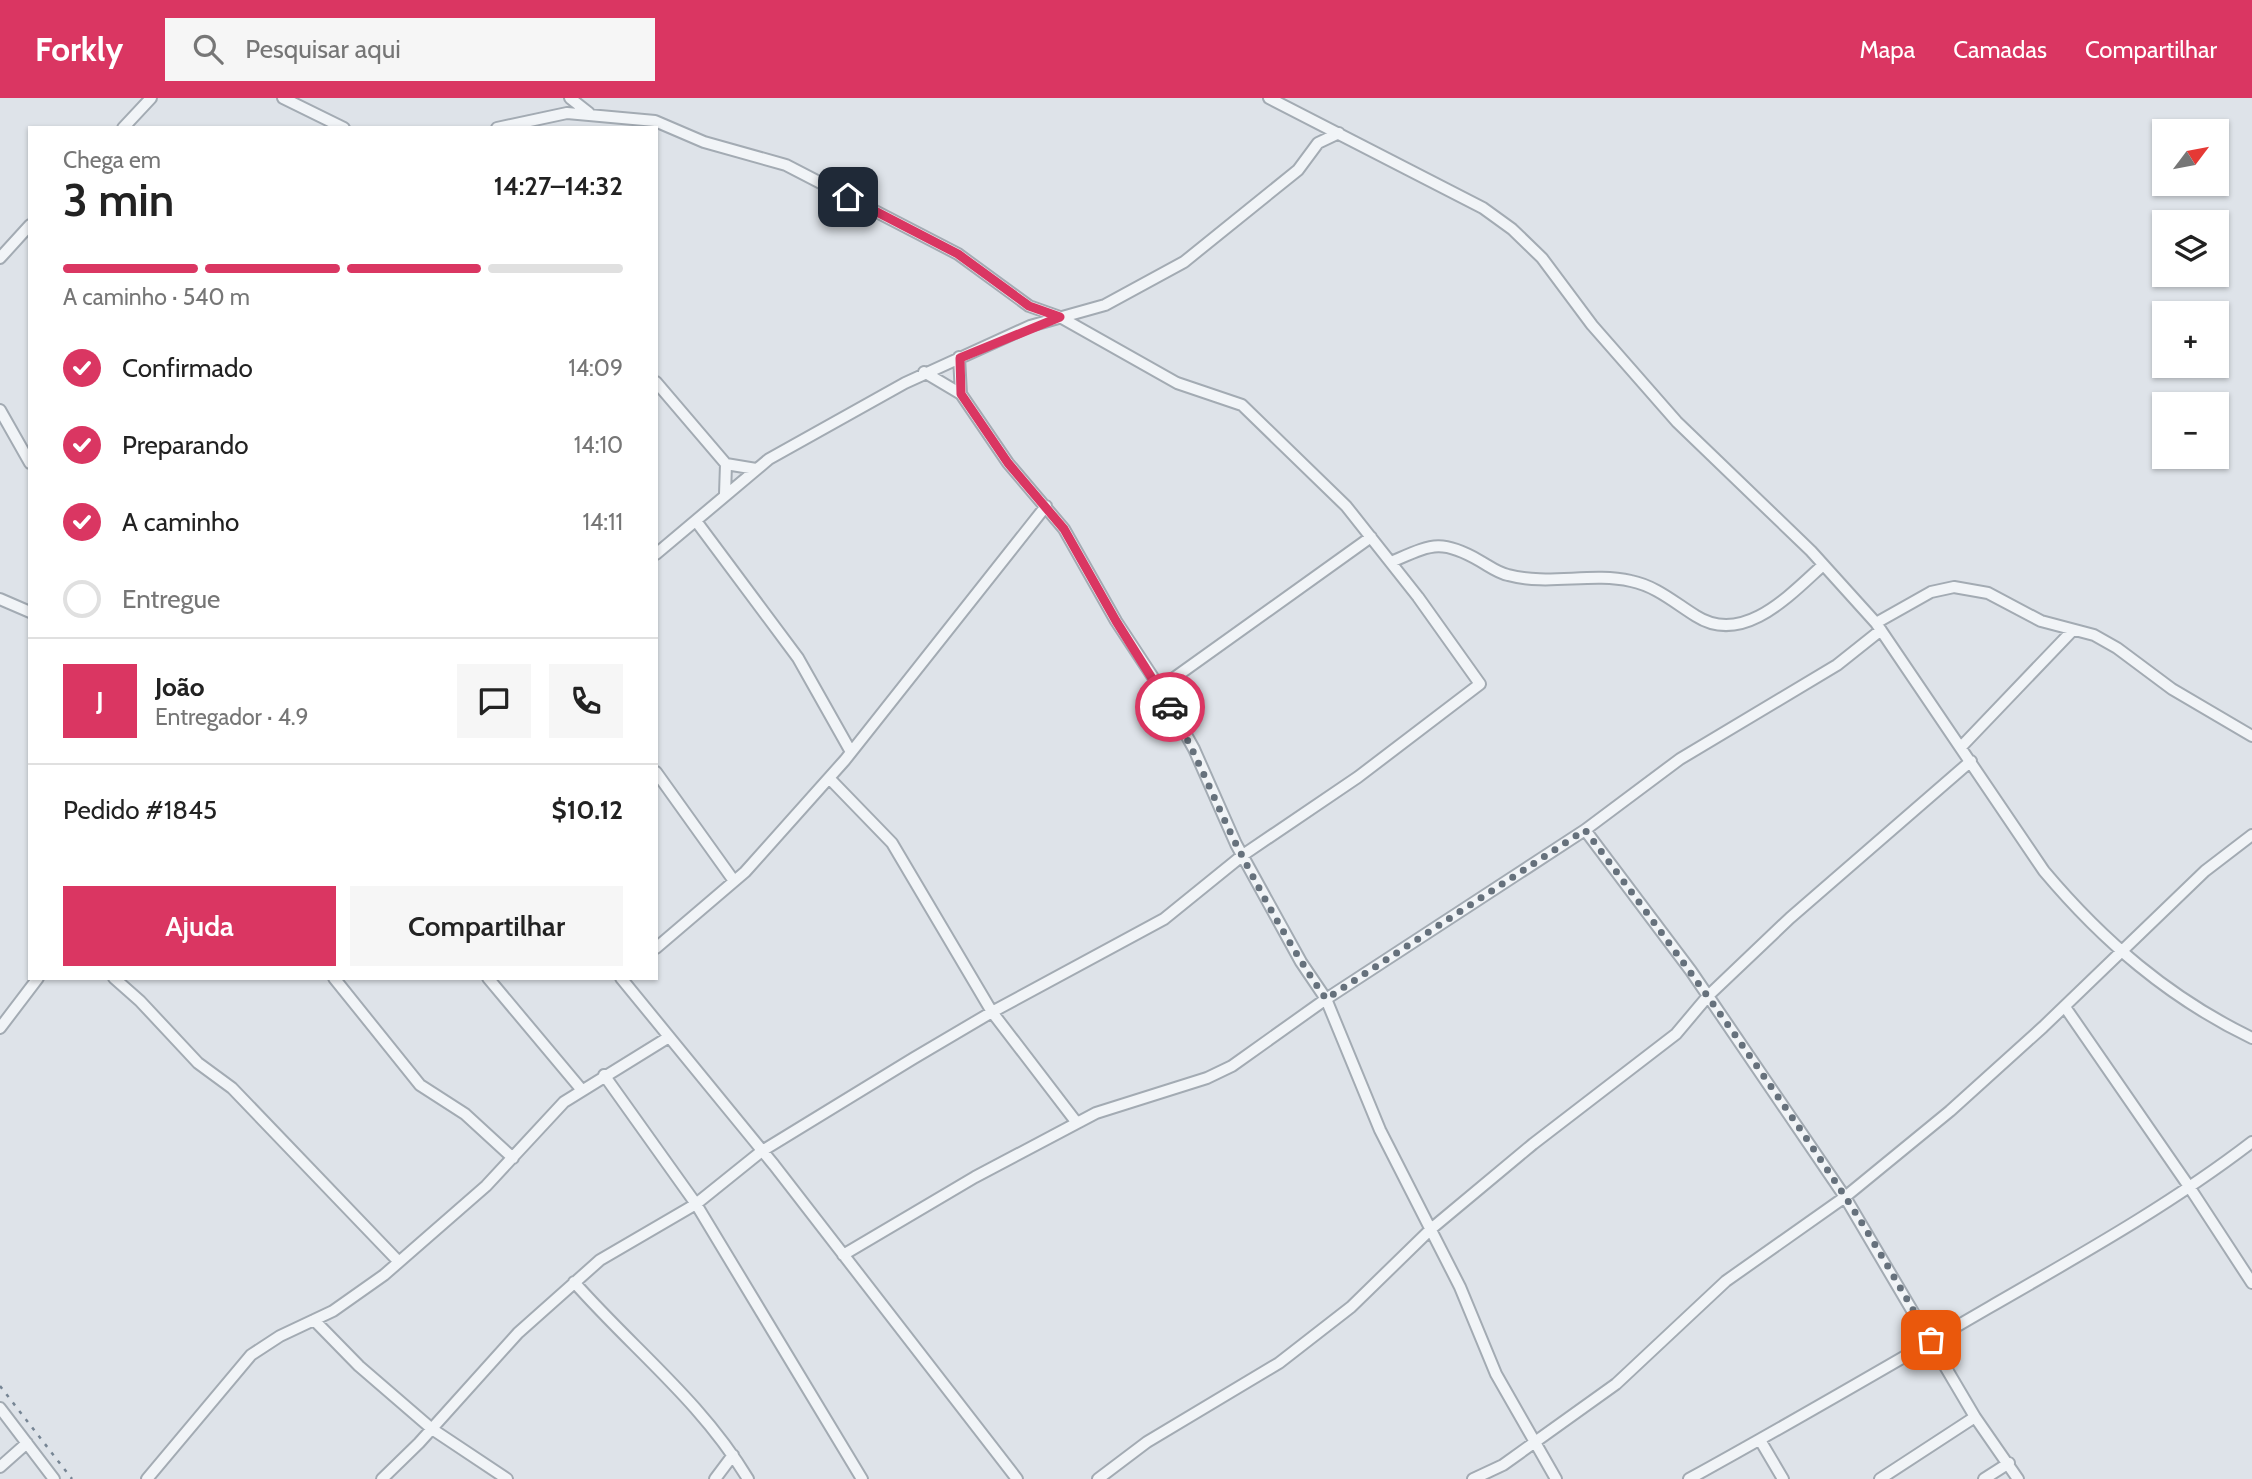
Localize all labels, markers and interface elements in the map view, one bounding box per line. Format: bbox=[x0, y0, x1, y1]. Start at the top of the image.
search box bbox=[165, 18, 655, 81]
text: Forkly bbox=[35, 29, 123, 69]
icon: search bbox=[189, 30, 227, 68]
text: Pesquisar aqui bbox=[245, 33, 401, 65]
text: Mapa bbox=[1859, 35, 1915, 64]
text: Camadas bbox=[1953, 35, 2047, 64]
text: Compartilhar bbox=[2085, 35, 2217, 64]
north arrow bbox=[2152, 119, 2230, 196]
map controls bbox=[2152, 119, 2229, 469]
text: Chega em bbox=[63, 146, 161, 174]
pin bbox=[818, 167, 878, 227]
text: 14:27–14:32 bbox=[494, 170, 623, 202]
text: 3 min bbox=[63, 172, 174, 228]
icon: home bbox=[829, 178, 867, 216]
button: layers bbox=[2152, 210, 2229, 287]
text: A caminho · 540 m bbox=[63, 283, 250, 311]
button: + bbox=[2152, 301, 2229, 378]
icon: check bbox=[63, 349, 101, 387]
text: Confirmado bbox=[122, 352, 253, 384]
text: 14:09 bbox=[568, 354, 623, 382]
button: − bbox=[2152, 392, 2229, 469]
icon: check bbox=[63, 426, 101, 464]
text: Preparando bbox=[122, 429, 249, 461]
text: 14:10 bbox=[574, 431, 623, 459]
icon: check bbox=[63, 503, 101, 541]
text: A caminho bbox=[122, 506, 239, 538]
text: 14:11 bbox=[582, 508, 623, 536]
text: Entregue bbox=[122, 583, 220, 615]
button: chat bbox=[457, 664, 531, 738]
button: phone bbox=[549, 664, 623, 738]
text: João bbox=[155, 671, 205, 703]
courier bbox=[1135, 672, 1205, 742]
text: J bbox=[96, 685, 104, 717]
icon: car bbox=[1151, 688, 1189, 726]
text: Entregador · 4.9 bbox=[155, 703, 309, 731]
text: Pedido #1845 bbox=[63, 794, 217, 826]
text: $10.12 bbox=[552, 794, 623, 826]
button: Ajuda bbox=[63, 886, 336, 966]
button: Compartilhar bbox=[350, 886, 623, 966]
pin bbox=[1901, 1310, 1961, 1370]
icon: bag bbox=[1912, 1321, 1950, 1359]

